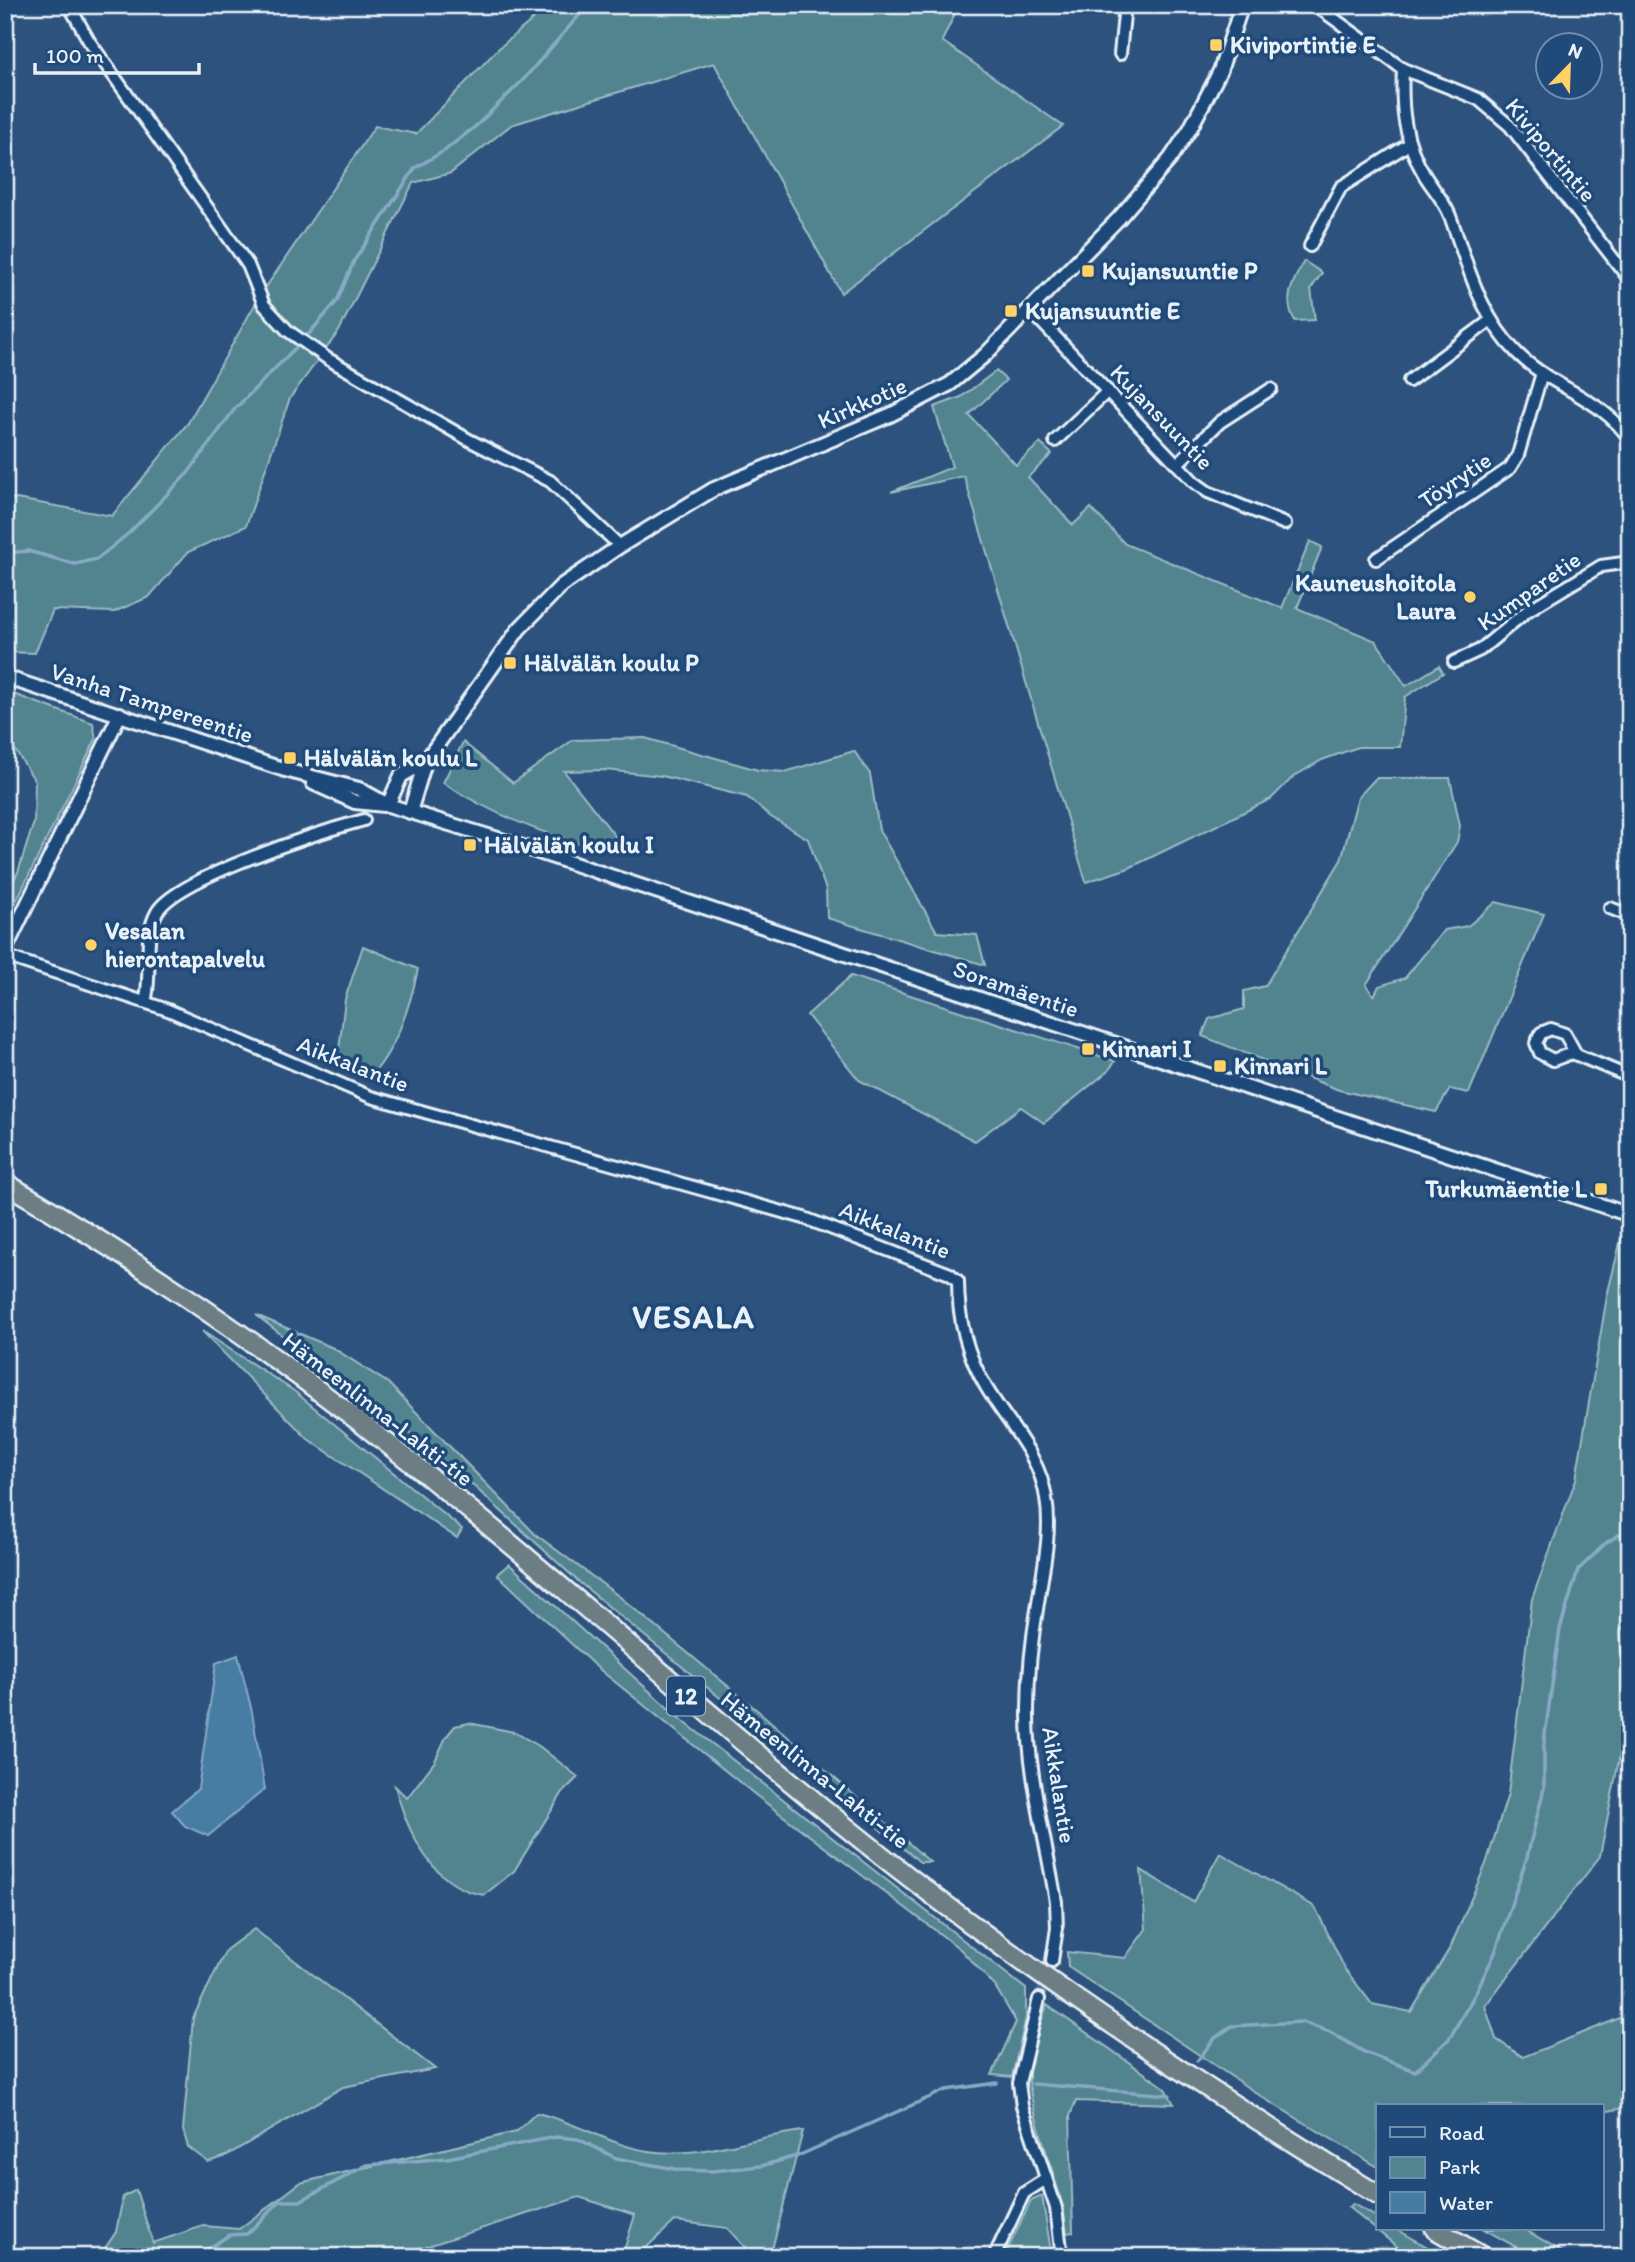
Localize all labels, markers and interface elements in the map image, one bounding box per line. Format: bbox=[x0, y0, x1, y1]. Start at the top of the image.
place label: Kiviportintie E bbox=[1230, 30, 1376, 60]
scale bar bbox=[35, 32, 200, 76]
north arrow bbox=[1534, 32, 1604, 102]
marker: Kiviportintie E bbox=[1208, 37, 1224, 53]
text: N bbox=[1565, 38, 1586, 64]
text: 100 m bbox=[46, 43, 104, 68]
street label: Kiviportintie bbox=[1499, 92, 1603, 208]
place label: Kujansuuntie P bbox=[1102, 256, 1258, 286]
marker: Kujansuuntie P bbox=[1080, 263, 1096, 279]
place label: Kujansuuntie E bbox=[1025, 296, 1180, 326]
marker: Kujansuuntie E bbox=[1003, 303, 1019, 319]
street label: Kujansuuntie bbox=[1105, 357, 1220, 476]
street label: Kirkkotie bbox=[813, 370, 911, 435]
street label: Töyrytie bbox=[1413, 445, 1497, 514]
street label: Kumparetie bbox=[1471, 544, 1586, 637]
place label: Kauneushoitola Laura bbox=[1295, 568, 1457, 625]
marker: Kauneushoitola Laura bbox=[1462, 589, 1478, 605]
place label: Hälvälän koulu P bbox=[524, 648, 699, 677]
marker: Hälvälän koulu P bbox=[502, 655, 518, 671]
street label: Vanha Tampereentie bbox=[47, 656, 257, 749]
place label: Hälvälän koulu L bbox=[304, 743, 478, 772]
marker: Hälvälän koulu L bbox=[282, 750, 298, 766]
place label: Hälvälän koulu I bbox=[484, 830, 654, 859]
marker: Hälvälän koulu I bbox=[462, 837, 478, 853]
place label: Vesalan hierontapalvelu bbox=[105, 916, 266, 974]
marker: Vesalan hierontapalvelu bbox=[83, 937, 99, 953]
street label: Soramäentie bbox=[950, 954, 1083, 1024]
street label: Aikkalantie bbox=[293, 1029, 413, 1098]
place label: Kinnari I bbox=[1102, 1034, 1192, 1063]
marker: Kinnari I bbox=[1080, 1041, 1096, 1057]
place label: Kinnari L bbox=[1234, 1051, 1328, 1080]
marker: Kinnari L bbox=[1212, 1058, 1228, 1074]
place label: Turkumäentie L bbox=[1424, 1174, 1588, 1203]
marker: Turkumäentie L bbox=[1593, 1181, 1609, 1197]
street label: Aikkalantie bbox=[835, 1194, 955, 1265]
district label: VESALA bbox=[632, 1298, 756, 1336]
street label: Hämeenlinna-Lahti-tie bbox=[277, 1325, 480, 1492]
road number: 12 bbox=[667, 1676, 705, 1716]
street label: Hämeenlinna-Lahti-tie bbox=[715, 1685, 915, 1855]
street label: Aikkalantie bbox=[1036, 1725, 1083, 1845]
legend bbox=[1376, 2104, 1604, 2230]
text: Road bbox=[1439, 2120, 1485, 2145]
text: Park bbox=[1439, 2154, 1481, 2179]
text: Water bbox=[1439, 2190, 1493, 2215]

